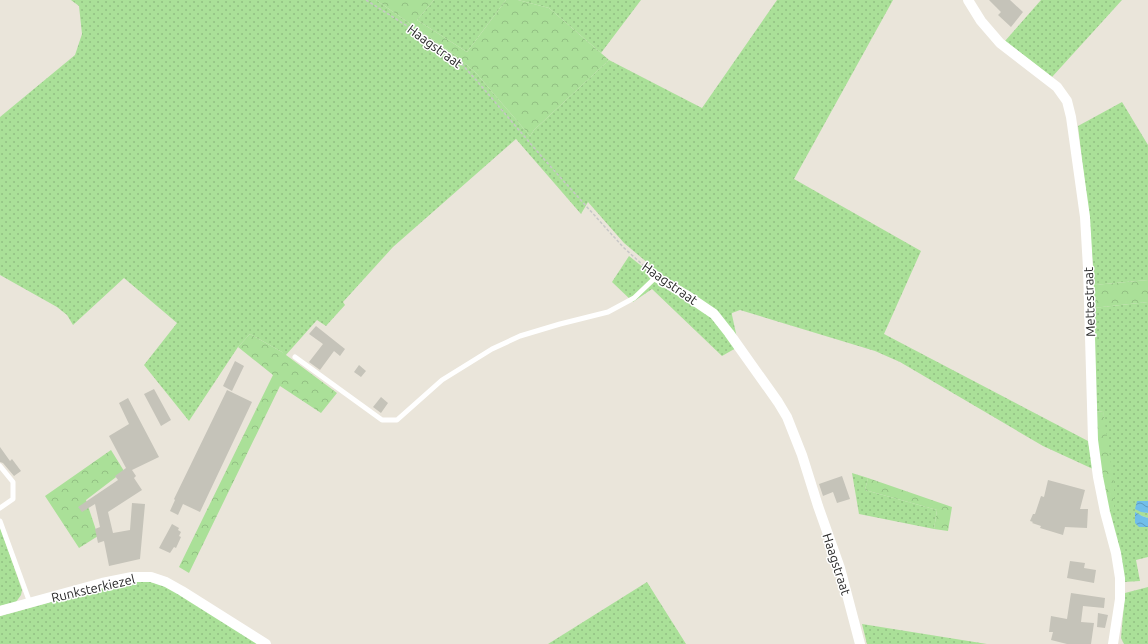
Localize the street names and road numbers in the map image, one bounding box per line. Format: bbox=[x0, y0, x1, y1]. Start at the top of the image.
street label: Haagstraat bbox=[405, 22, 465, 70]
street label: Haagstraat bbox=[640, 259, 700, 307]
street label: Mettestraat bbox=[1081, 267, 1097, 337]
street label: Haagstraat bbox=[820, 531, 854, 597]
street label: Runksterkiezel bbox=[50, 571, 137, 604]

